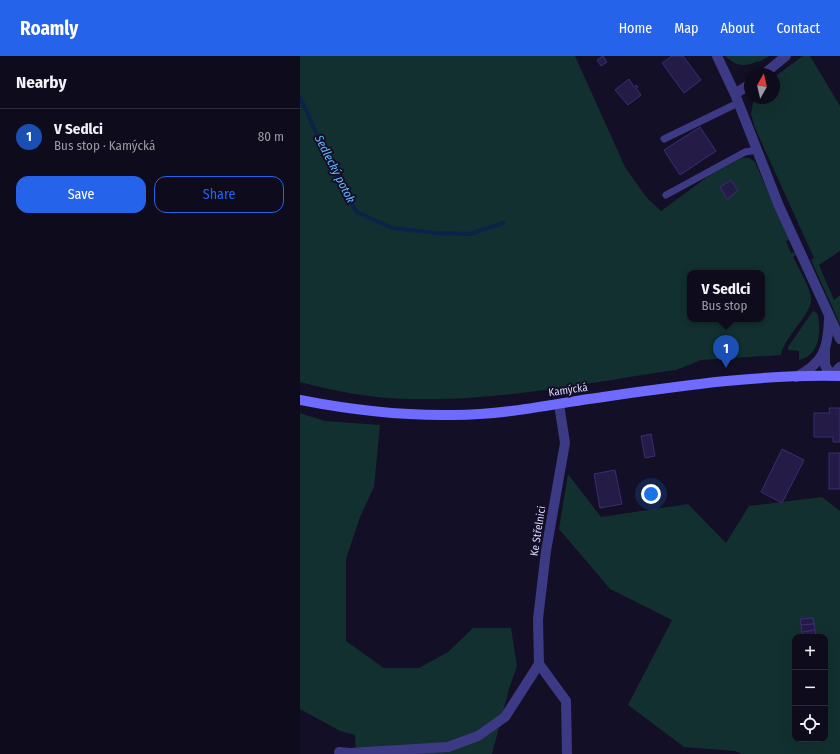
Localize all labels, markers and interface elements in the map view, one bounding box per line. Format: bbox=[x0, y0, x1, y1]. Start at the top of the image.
text: Roamly bbox=[20, 17, 78, 40]
text: Home bbox=[619, 20, 652, 37]
text: Map bbox=[674, 20, 698, 37]
text: About bbox=[720, 20, 755, 37]
text: Contact bbox=[777, 20, 820, 37]
north arrow bbox=[744, 68, 780, 104]
text: Nearby bbox=[16, 72, 67, 93]
text: V Sedlci bbox=[54, 120, 103, 138]
text: 1 bbox=[26, 129, 32, 144]
text: 80 m bbox=[258, 129, 284, 144]
water label: Sedlecký potok bbox=[311, 132, 358, 205]
text: Bus stop · Kamýcká bbox=[54, 138, 155, 153]
button: Save bbox=[16, 176, 146, 213]
button: Share bbox=[154, 176, 284, 213]
popup bbox=[687, 270, 765, 322]
text: V Sedlci bbox=[701, 280, 751, 298]
text: Bus stop bbox=[701, 298, 747, 313]
pin: 1 bbox=[713, 335, 739, 368]
street label: Kamýcká bbox=[548, 381, 588, 399]
your location bbox=[641, 484, 661, 504]
street label: Ke Střelnici bbox=[528, 505, 548, 557]
map controls bbox=[792, 634, 828, 742]
button: + bbox=[792, 634, 828, 670]
button: − bbox=[792, 670, 828, 706]
button: locate bbox=[792, 706, 828, 742]

